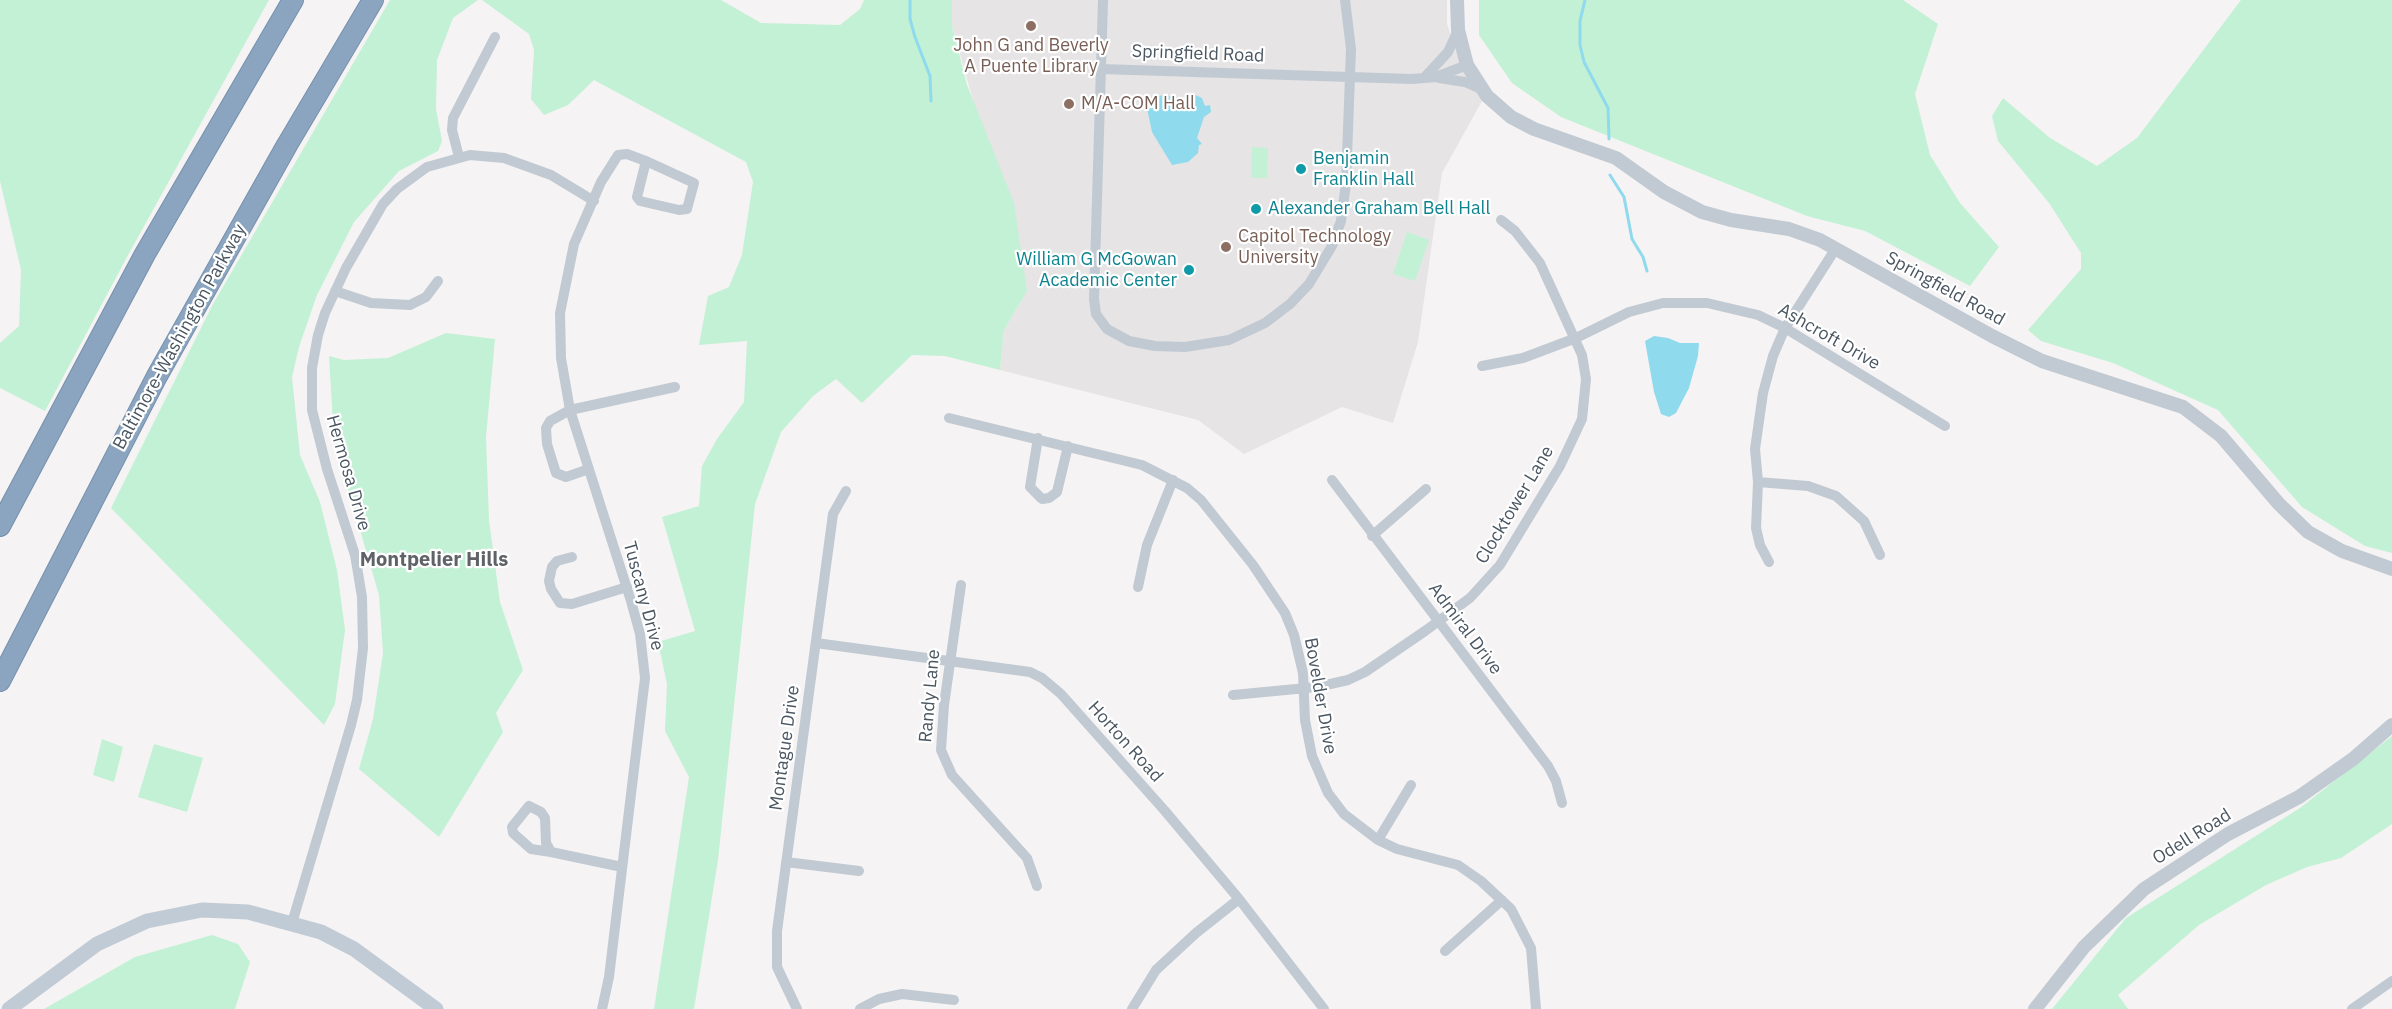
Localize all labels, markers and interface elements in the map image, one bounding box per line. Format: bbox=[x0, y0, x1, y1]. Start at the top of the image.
marker: John G and Beverly A Puente Library bbox=[1024, 19, 1038, 33]
place label: John G and Beverly A Puente Library bbox=[953, 35, 1109, 78]
street label: Springfield Road bbox=[1131, 41, 1265, 67]
place label: M/A-COM Hall bbox=[1081, 93, 1195, 115]
marker: M/A-COM Hall bbox=[1062, 97, 1076, 111]
place label: Benjamin Franklin Hall bbox=[1313, 148, 1414, 190]
marker: Benjamin Franklin Hall bbox=[1294, 162, 1308, 176]
place label: Alexander Graham Bell Hall bbox=[1268, 198, 1490, 220]
marker: Alexander Graham Bell Hall bbox=[1249, 202, 1263, 216]
street label: Baltimore-Washington Parkway bbox=[109, 220, 251, 454]
place label: Capitol Technology University bbox=[1238, 226, 1391, 268]
marker: Capitol Technology University bbox=[1219, 240, 1233, 254]
street label: Springfield Road bbox=[1882, 247, 2008, 331]
place label: William G McGowan Academic Center bbox=[1016, 249, 1177, 292]
marker: William G McGowan Academic Center bbox=[1182, 263, 1196, 277]
street label: Ashcroft Drive bbox=[1774, 299, 1884, 375]
street label: Hermosa Drive bbox=[321, 413, 375, 533]
street label: Clocktower Lane bbox=[1471, 442, 1559, 568]
street label: Tuscany Drive bbox=[618, 539, 668, 653]
district label: Montpelier Hills bbox=[360, 548, 508, 572]
street label: Admiral Drive bbox=[1423, 579, 1507, 679]
street label: Bovelder Drive bbox=[1299, 636, 1341, 756]
street label: Randy Lane bbox=[915, 648, 945, 744]
street label: Montague Drive bbox=[766, 684, 804, 812]
street label: Horton Road bbox=[1083, 697, 1167, 787]
street label: Odell Road bbox=[2149, 804, 2235, 870]

